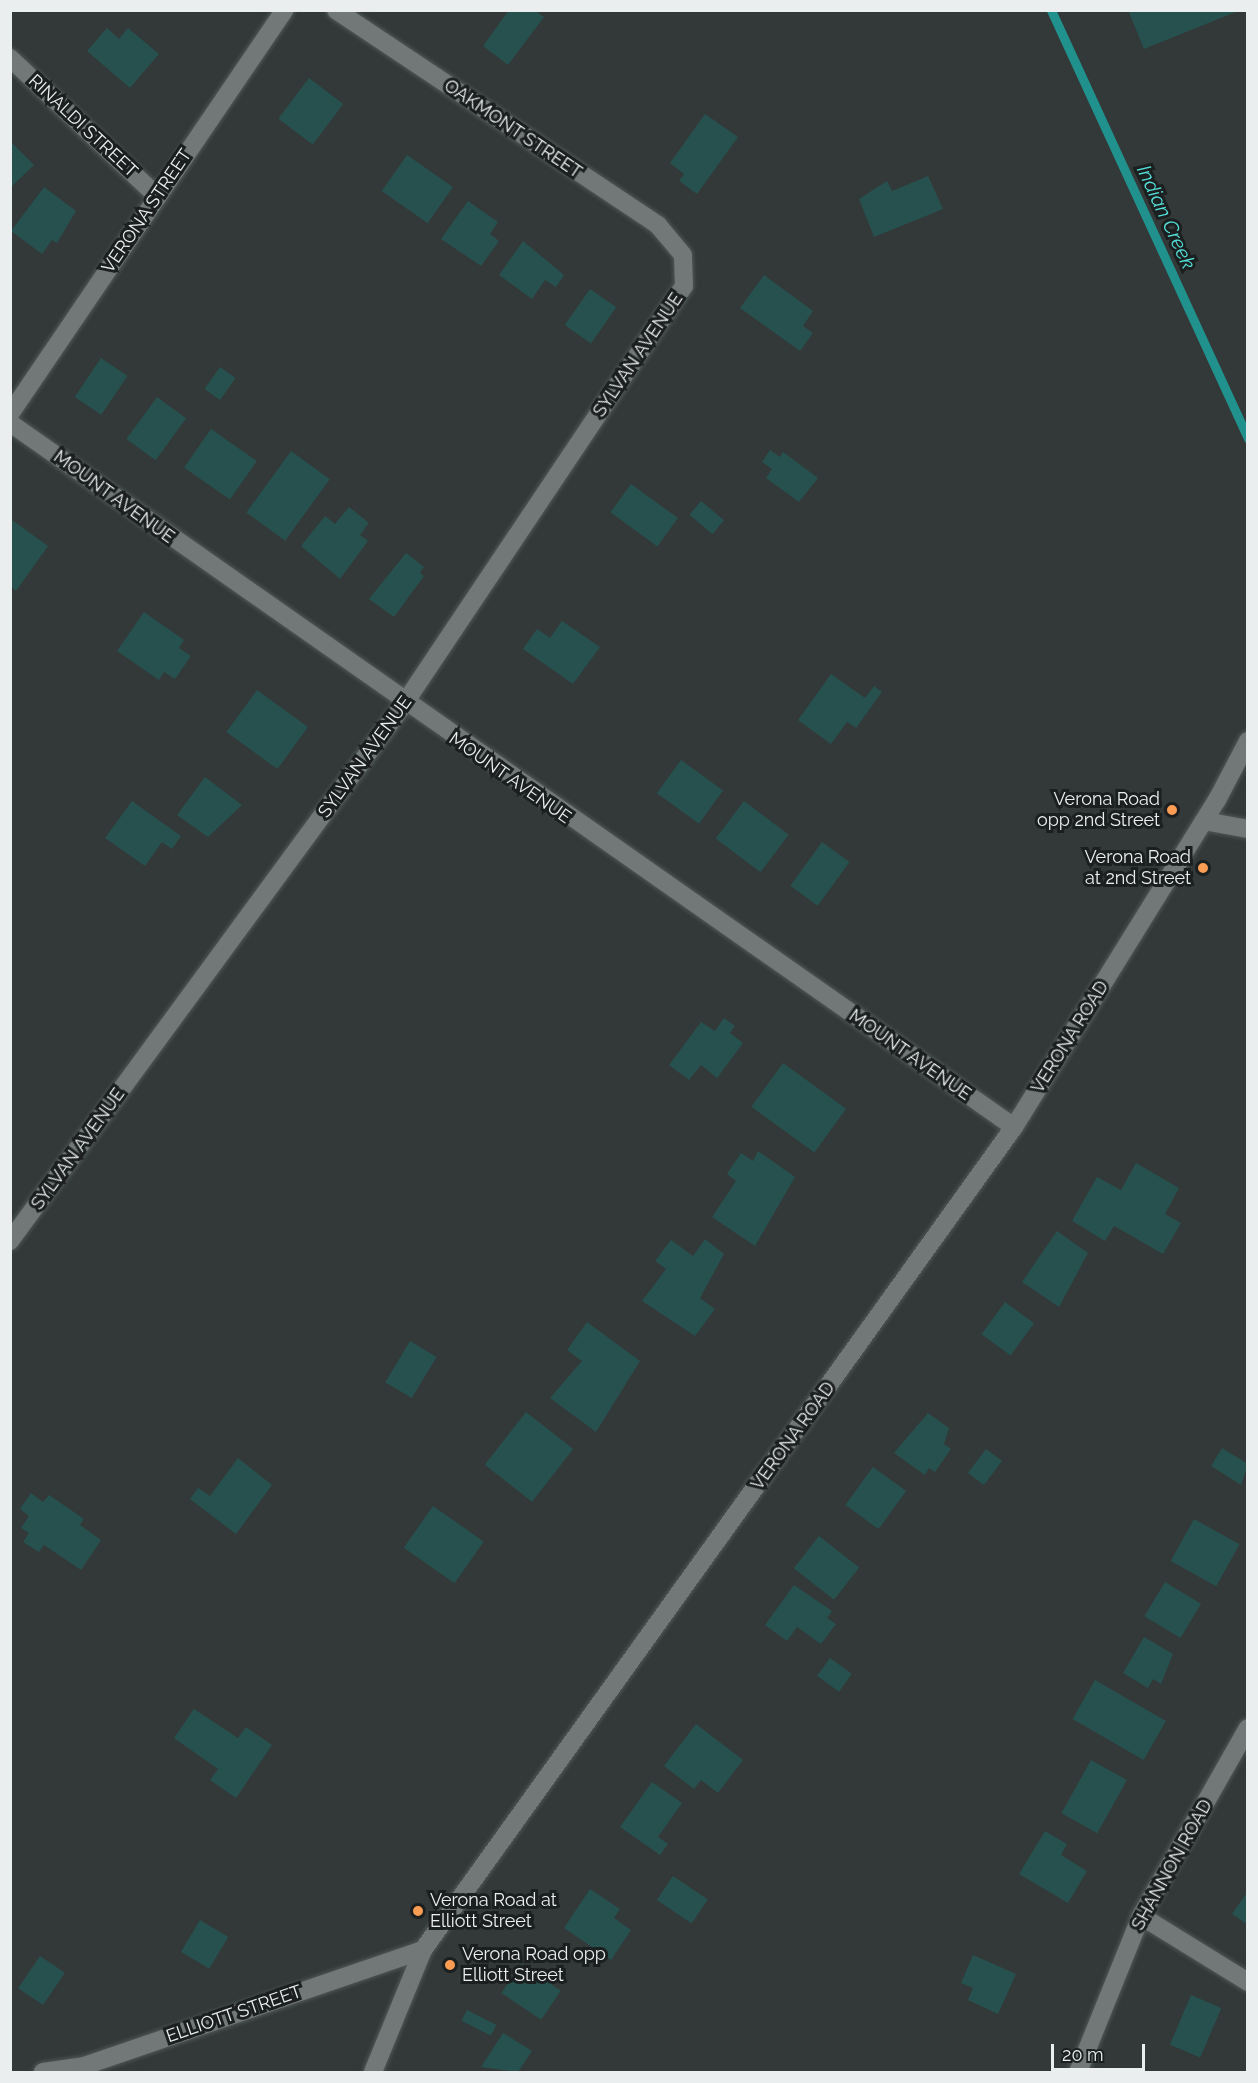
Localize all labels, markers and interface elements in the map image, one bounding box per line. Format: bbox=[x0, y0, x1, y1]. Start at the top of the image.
street label: RINALDI STREET bbox=[24, 70, 142, 182]
street label: OAKMONT STREET bbox=[440, 75, 586, 183]
street label: VERONA STREET bbox=[97, 145, 197, 277]
water label: Indian Creek bbox=[1131, 161, 1201, 273]
street label: SYLVAN AVENUE bbox=[588, 289, 688, 421]
street label: MOUNT AVENUE bbox=[49, 446, 179, 548]
street label: SYLVAN AVENUE bbox=[313, 692, 417, 822]
street label: MOUNT AVENUE bbox=[444, 728, 576, 828]
place label: Verona Road opp 2nd Street bbox=[1037, 789, 1160, 832]
marker: Verona Road opp 2nd Street bbox=[1165, 803, 1179, 817]
place label: Verona Road at 2nd Street bbox=[1085, 847, 1191, 890]
marker: Verona Road at 2nd Street bbox=[1196, 861, 1210, 875]
street label: VERONA ROAD bbox=[1027, 977, 1113, 1097]
street label: MOUNT AVENUE bbox=[844, 1005, 976, 1105]
street label: SYLVAN AVENUE bbox=[26, 1084, 130, 1214]
street label: VERONA ROAD bbox=[746, 1377, 840, 1495]
street label: SHANNON ROAD bbox=[1127, 1796, 1217, 1934]
place label: Verona Road at Elliott Street bbox=[430, 1890, 557, 1932]
marker: Verona Road at Elliott Street bbox=[411, 1904, 425, 1918]
place label: Verona Road opp Elliott Street bbox=[462, 1944, 606, 1986]
marker: Verona Road opp Elliott Street bbox=[443, 1958, 457, 1972]
street label: ELLIOTT STREET bbox=[163, 1981, 305, 2047]
scale bar bbox=[1054, 2032, 1148, 2070]
text: 20 m bbox=[1062, 2044, 1104, 2065]

